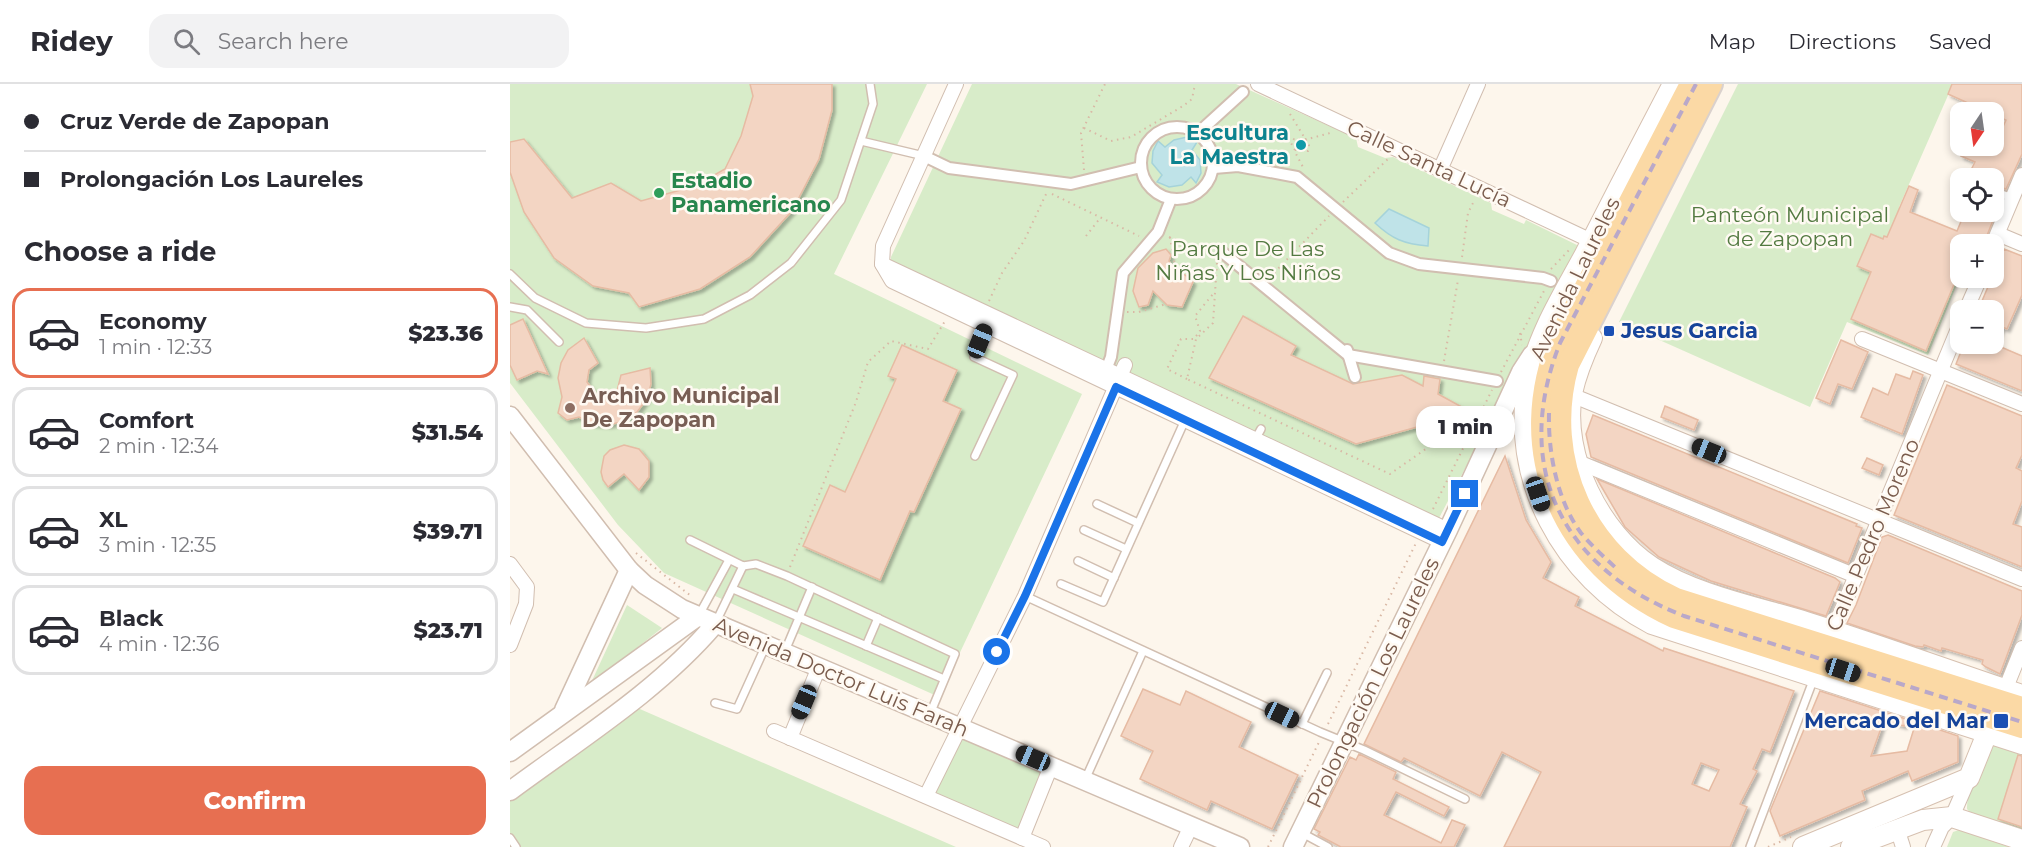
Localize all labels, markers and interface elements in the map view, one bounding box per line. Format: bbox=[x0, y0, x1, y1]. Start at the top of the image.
search box bbox=[149, 14, 569, 68]
text: Ridey bbox=[30, 24, 113, 58]
icon: search bbox=[170, 25, 203, 58]
text: Search here bbox=[218, 28, 349, 55]
text: Map bbox=[1709, 29, 1755, 54]
text: Directions bbox=[1788, 29, 1896, 54]
text: Saved bbox=[1929, 29, 1992, 54]
north arrow bbox=[1950, 102, 2004, 156]
map controls bbox=[1950, 102, 2004, 354]
text: Cruz Verde de Zapopan bbox=[60, 108, 329, 135]
street label: Calle Santa Lucía bbox=[1343, 115, 1515, 213]
place label: Escultura La Maestra bbox=[1170, 120, 1289, 169]
marker: Escultura La Maestra bbox=[1294, 138, 1308, 152]
text: Prolongación Los Laureles bbox=[60, 166, 363, 193]
place label: Estadio Panamericano bbox=[671, 168, 831, 217]
button: locate bbox=[1950, 168, 2004, 222]
marker: Estadio Panamericano bbox=[652, 186, 666, 200]
street label: Avenida Laureles bbox=[1524, 193, 1625, 364]
park label: Panteón Municipal de Zapopan bbox=[1691, 202, 1889, 251]
button: + bbox=[1950, 234, 2004, 288]
text: Choose a ride bbox=[24, 235, 216, 268]
park label: Parque De Las Niñas Y Los Niños bbox=[1155, 236, 1341, 285]
button: − bbox=[1950, 300, 2004, 354]
icon: car bbox=[27, 306, 81, 360]
text: Economy bbox=[99, 308, 207, 335]
place label: Jesus Garcia bbox=[1620, 318, 1758, 343]
text: $23.36 bbox=[408, 320, 483, 347]
car bbox=[965, 321, 995, 361]
marker: Jesus Garcia bbox=[1602, 324, 1616, 338]
text: 1 min · 12:33 bbox=[99, 335, 212, 359]
place label: Archivo Municipal De Zapopan bbox=[581, 383, 780, 432]
marker: Archivo Municipal De Zapopan bbox=[563, 401, 577, 415]
icon: car bbox=[27, 405, 81, 459]
text: Comfort bbox=[99, 407, 194, 434]
callout: 1 min bbox=[1416, 407, 1514, 449]
text: 1 min bbox=[1438, 415, 1493, 439]
text: $31.54 bbox=[412, 419, 483, 446]
text: 2 min · 12:34 bbox=[99, 434, 219, 458]
street label: Calle Pedro Moreno bbox=[1821, 435, 1924, 635]
car bbox=[1689, 436, 1729, 466]
car bbox=[1524, 474, 1552, 514]
route end bbox=[1451, 480, 1478, 507]
icon: car bbox=[27, 504, 81, 558]
text: XL bbox=[99, 506, 128, 533]
text: $39.71 bbox=[413, 518, 483, 545]
text: 3 min · 12:35 bbox=[99, 533, 216, 557]
street label: Prolongación Los Laureles bbox=[1301, 554, 1444, 812]
icon: car bbox=[27, 603, 81, 657]
text: Black bbox=[99, 605, 163, 632]
street label: Avenida Doctor Luis Farah bbox=[710, 611, 973, 742]
text: $23.71 bbox=[413, 617, 483, 644]
text: 4 min · 12:36 bbox=[99, 632, 219, 656]
route start bbox=[983, 638, 1010, 665]
car bbox=[1823, 656, 1863, 684]
car bbox=[789, 682, 819, 722]
car bbox=[1262, 699, 1302, 731]
place label: Mercado del Mar bbox=[1804, 708, 1988, 733]
marker: Mercado del Mar bbox=[1992, 712, 2010, 730]
car bbox=[1013, 743, 1053, 773]
button: Confirm bbox=[24, 766, 486, 835]

